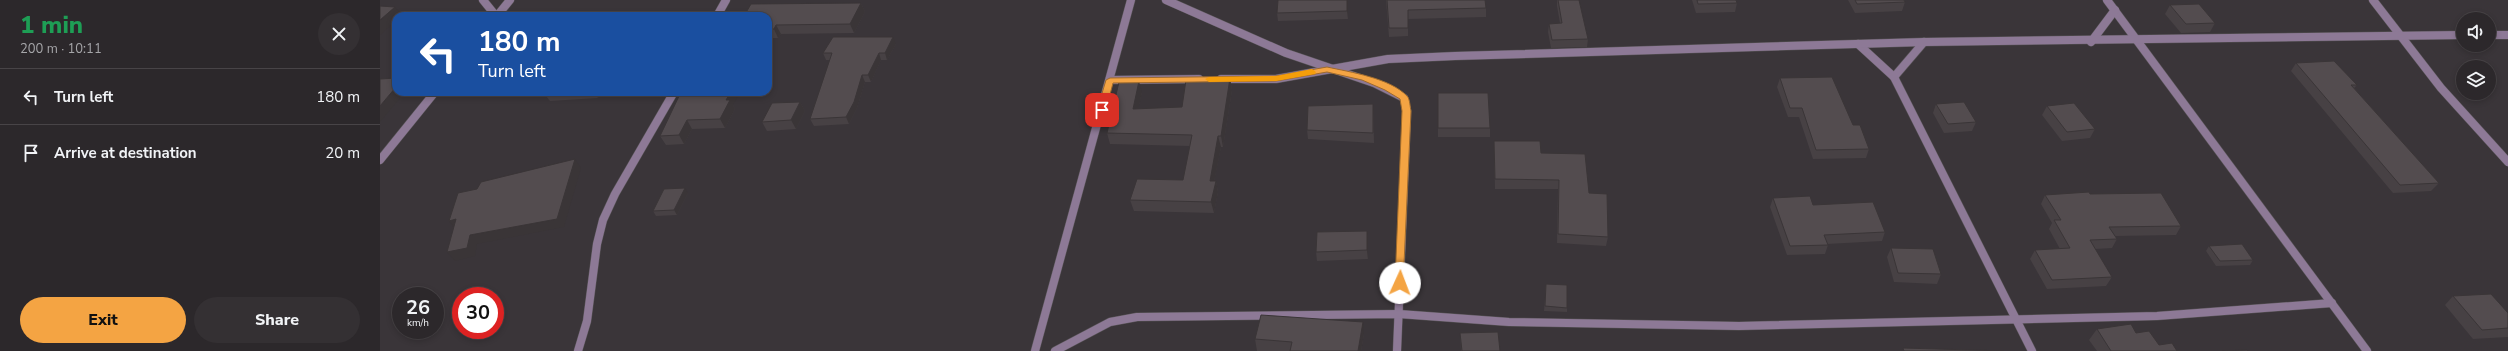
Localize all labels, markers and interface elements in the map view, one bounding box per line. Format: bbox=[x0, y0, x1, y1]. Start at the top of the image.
text: 1 min bbox=[20, 9, 83, 41]
map controls bbox=[2456, 12, 2496, 100]
button: sound bbox=[2456, 12, 2496, 52]
button: close bbox=[318, 13, 360, 55]
text: 180 m bbox=[478, 23, 561, 61]
icon: left bbox=[412, 28, 464, 80]
text: 200 m · 10:11 bbox=[20, 40, 102, 58]
text: Turn left bbox=[478, 59, 546, 83]
button: layers bbox=[2456, 60, 2496, 100]
icon: left bbox=[20, 86, 42, 108]
text: Turn left bbox=[54, 87, 113, 107]
text: 180 m bbox=[316, 87, 360, 107]
pin bbox=[1085, 93, 1119, 127]
icon: arrive bbox=[1091, 99, 1113, 121]
icon: arrive bbox=[20, 142, 42, 164]
text: Arrive at destination bbox=[54, 143, 197, 163]
text: 20 m bbox=[325, 143, 360, 163]
position arrow bbox=[1379, 262, 1421, 304]
speed limit sign: 30 bbox=[452, 287, 504, 339]
text: 26 bbox=[406, 294, 430, 321]
button: Exit bbox=[20, 297, 186, 343]
button: Share bbox=[194, 297, 360, 343]
text: km/h bbox=[407, 316, 429, 330]

